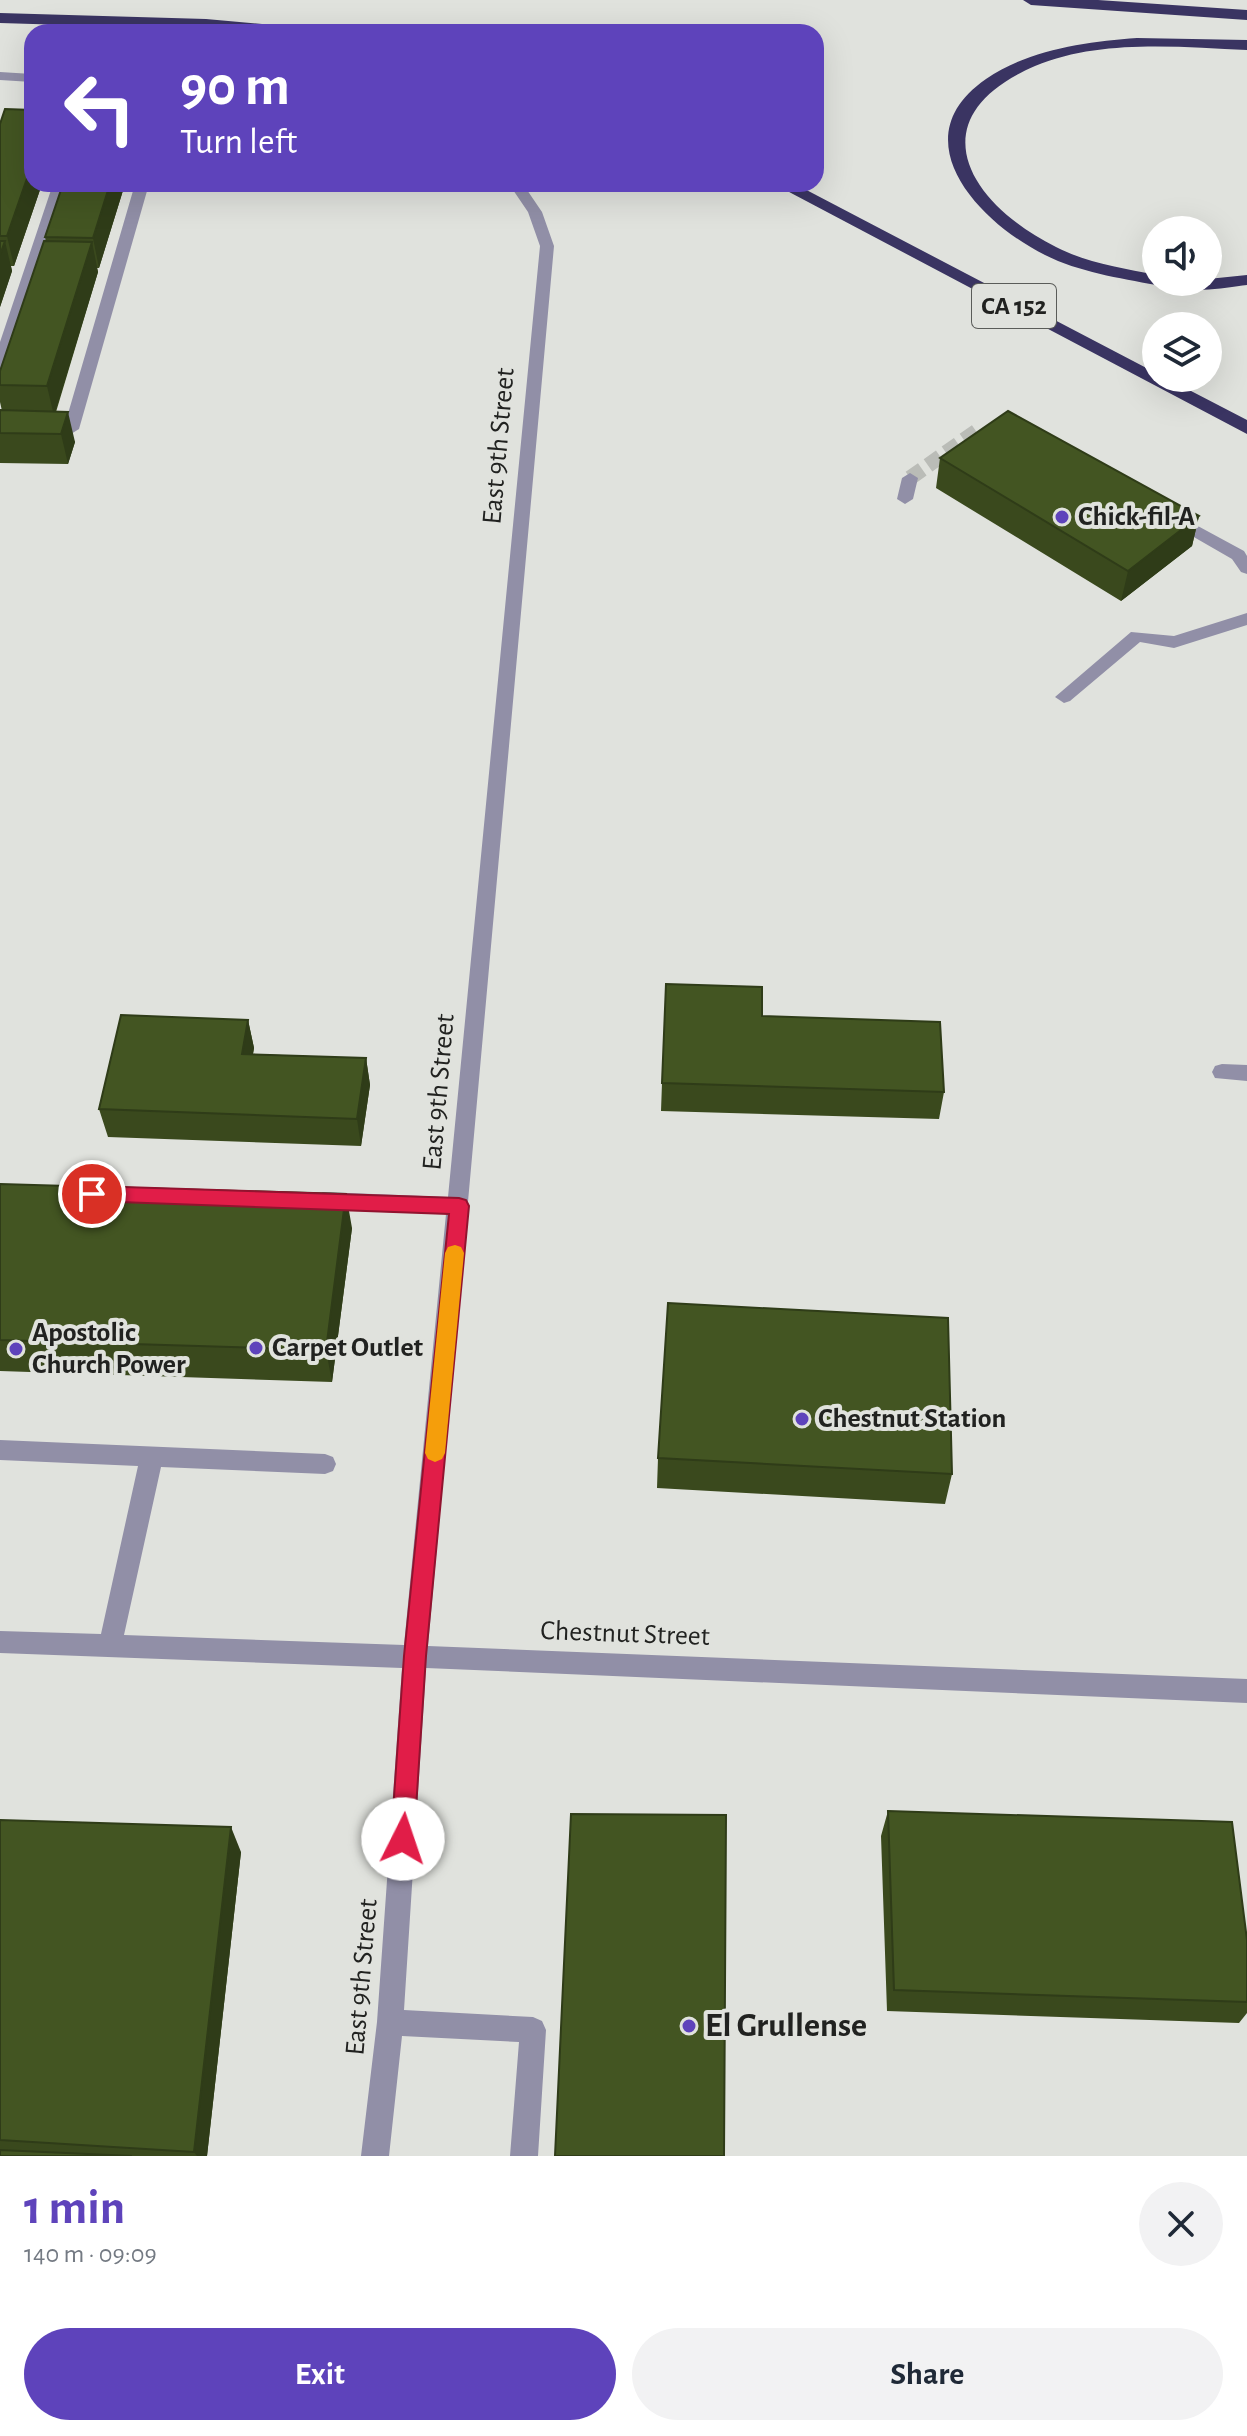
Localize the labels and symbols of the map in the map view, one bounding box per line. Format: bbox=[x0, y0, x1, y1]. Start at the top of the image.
road number: CA 152 bbox=[972, 284, 1056, 328]
street label: East 9th Street bbox=[478, 367, 520, 525]
place label: Chick-fil-A bbox=[1078, 503, 1195, 531]
marker: Chick-fil-A bbox=[1053, 508, 1071, 526]
street label: East 9th Street bbox=[418, 1013, 460, 1171]
pin bbox=[58, 1160, 126, 1228]
place label: Apostolic Church Power bbox=[32, 1319, 186, 1379]
place label: Carpet Outlet bbox=[272, 1334, 424, 1362]
marker: Carpet Outlet bbox=[247, 1339, 265, 1357]
marker: Apostolic Church Power bbox=[7, 1340, 25, 1358]
place label: Chestnut Station bbox=[818, 1405, 1006, 1433]
marker: Chestnut Station bbox=[793, 1410, 811, 1428]
street label: Chestnut Street bbox=[540, 1617, 710, 1651]
position arrow bbox=[361, 1797, 445, 1881]
street label: East 9th Street bbox=[341, 1898, 383, 2056]
place label: El Grullense bbox=[705, 2009, 867, 2043]
marker: El Grullense bbox=[680, 2017, 698, 2035]

